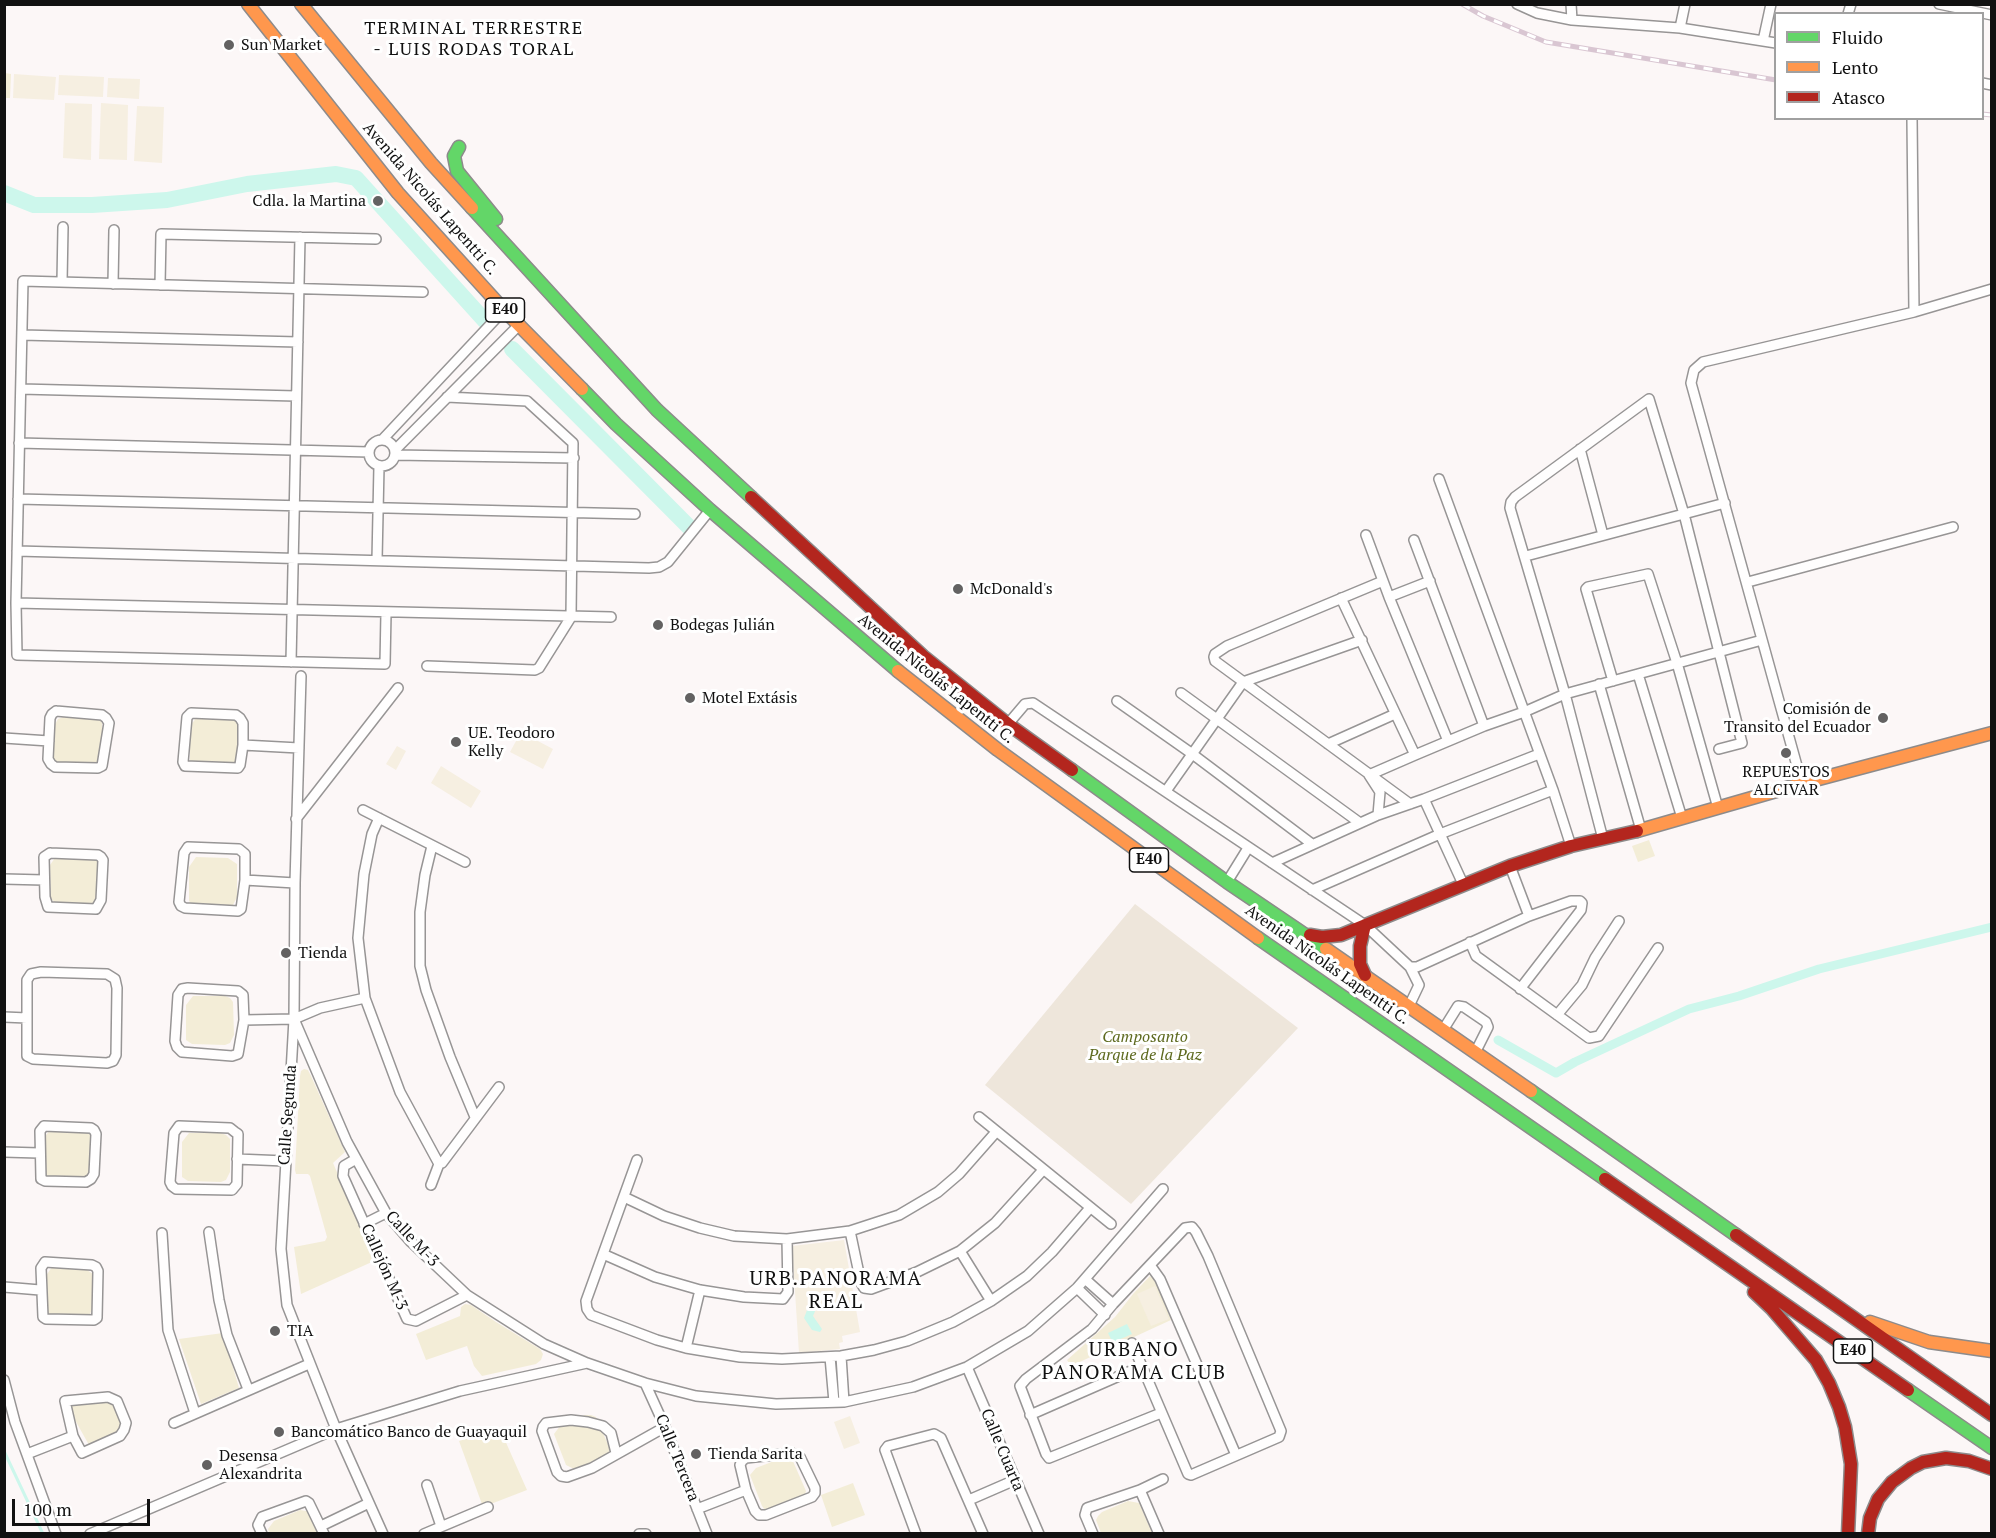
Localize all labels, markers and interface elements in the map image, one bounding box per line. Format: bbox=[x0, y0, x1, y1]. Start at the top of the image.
legend bbox=[1774, 12, 1984, 120]
district label: TERMINAL TERRESTRE - LUIS RODAS TORAL bbox=[364, 18, 584, 60]
text: Fluido bbox=[1832, 25, 1883, 49]
place label: Sun Market bbox=[241, 35, 322, 55]
marker: Sun Market bbox=[222, 38, 236, 52]
text: Lento bbox=[1832, 55, 1878, 79]
text: Atasco bbox=[1832, 85, 1885, 109]
street label: Avenida Nicolás Lapentti C. bbox=[359, 119, 501, 279]
place label: Cdla. la Martina bbox=[252, 191, 366, 211]
marker: Cdla. la Martina bbox=[371, 194, 385, 208]
road number: E40 bbox=[486, 298, 524, 322]
place label: McDonald's bbox=[970, 579, 1053, 599]
marker: McDonald's bbox=[951, 582, 965, 596]
street label: Avenida Nicolás Lapentti C. bbox=[854, 610, 1018, 748]
place label: Bodegas Julián bbox=[670, 615, 775, 635]
marker: Bodegas Julián bbox=[651, 618, 665, 632]
place label: Motel Extásis bbox=[702, 688, 798, 708]
marker: Motel Extásis bbox=[683, 691, 697, 705]
place label: Comisión de Transito del Ecuador bbox=[1724, 699, 1871, 737]
marker: Comisión de Transito del Ecuador bbox=[1876, 711, 1890, 725]
place label: UE. Teodoro Kelly bbox=[468, 723, 555, 761]
marker: UE. Teodoro Kelly bbox=[449, 735, 463, 749]
marker: REPUESTOS ALCIVAR bbox=[1779, 746, 1793, 760]
place label: REPUESTOS ALCIVAR bbox=[1742, 762, 1830, 800]
road number: E40 bbox=[1130, 848, 1168, 872]
street label: Avenida Nicolás Lapentti C. bbox=[1241, 901, 1413, 1029]
place label: Tienda bbox=[298, 943, 347, 963]
marker: Tienda bbox=[279, 946, 293, 960]
park label: Camposanto Parque de la Paz bbox=[1088, 1027, 1202, 1065]
street label: Calle Segunda bbox=[275, 1064, 301, 1166]
street label: Calle M-3 bbox=[381, 1207, 443, 1271]
street label: Callejón M-3 bbox=[356, 1221, 412, 1313]
district label: URB.PANORAMA REAL bbox=[749, 1267, 923, 1314]
place label: TIA bbox=[287, 1321, 313, 1341]
marker: TIA bbox=[268, 1324, 282, 1338]
district label: URBANO PANORAMA CLUB bbox=[1042, 1338, 1226, 1385]
road number: E40 bbox=[1834, 1339, 1872, 1363]
street label: Calle Cuarta bbox=[976, 1406, 1028, 1494]
street label: Calle Tercera bbox=[651, 1412, 703, 1504]
place label: Bancomático Banco de Guayaquil bbox=[291, 1422, 527, 1442]
marker: Bancomático Banco de Guayaquil bbox=[272, 1425, 286, 1439]
place label: Tienda Sarita bbox=[708, 1444, 803, 1464]
place label: Desensa Alexandrita bbox=[219, 1446, 302, 1484]
marker: Tienda Sarita bbox=[689, 1447, 703, 1461]
marker: Desensa Alexandrita bbox=[200, 1458, 214, 1472]
scale bar bbox=[15, 1487, 153, 1525]
text: 100 m bbox=[23, 1497, 72, 1521]

